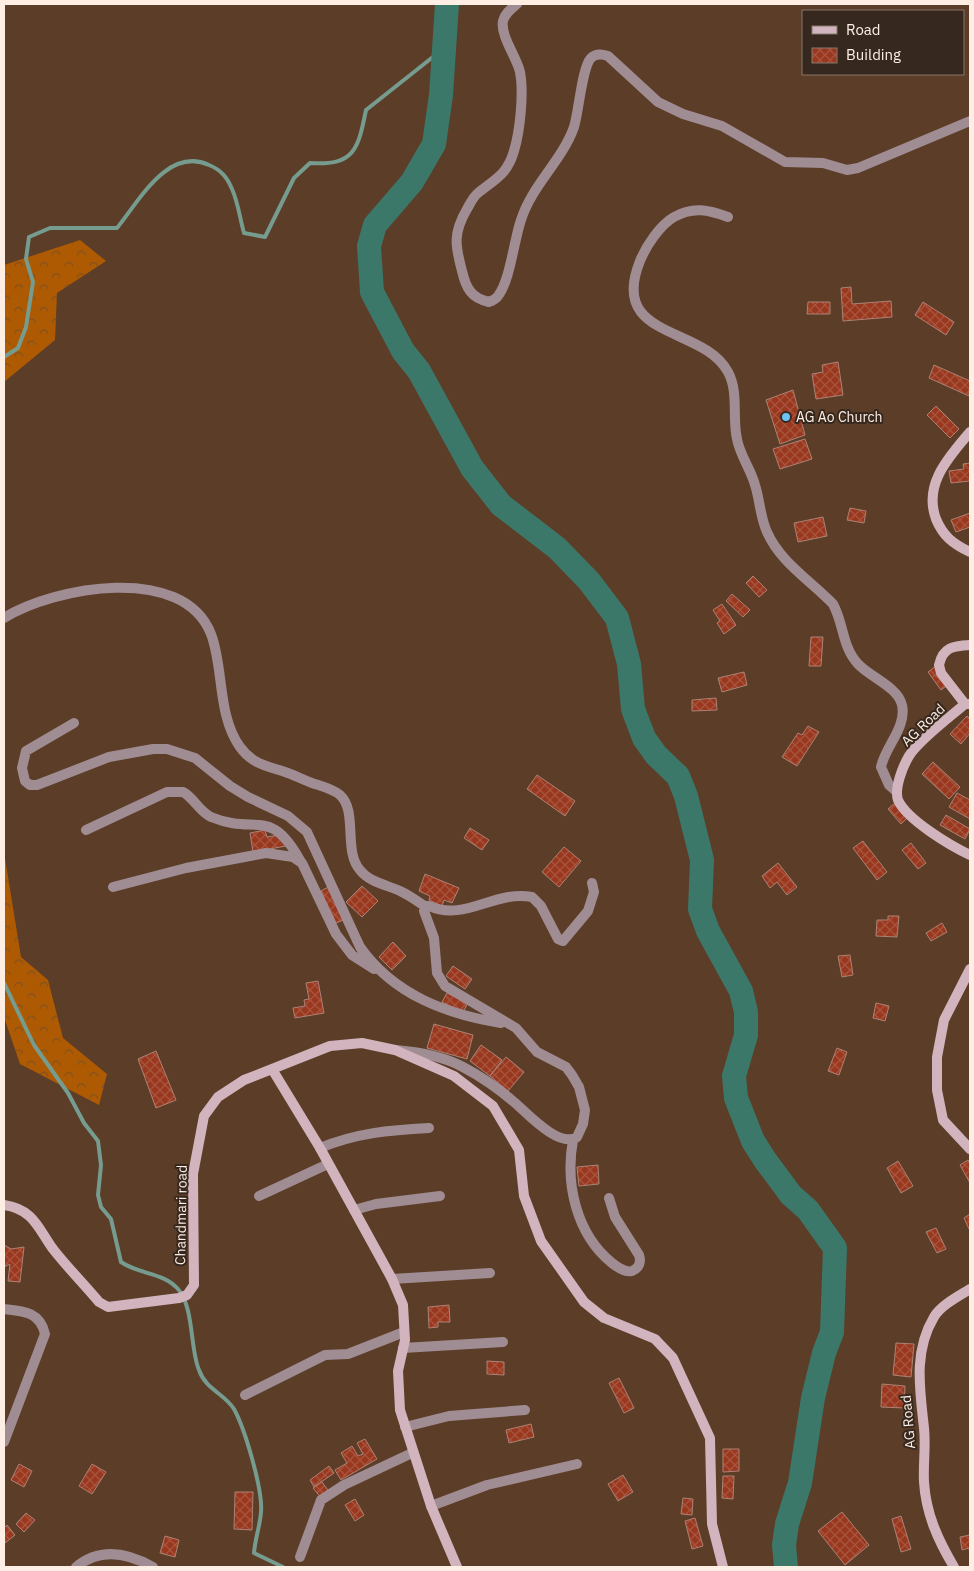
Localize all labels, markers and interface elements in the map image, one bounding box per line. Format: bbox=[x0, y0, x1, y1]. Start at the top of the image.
legend bbox=[802, 10, 964, 75]
text: Road bbox=[846, 20, 881, 39]
text: Building bbox=[846, 45, 901, 64]
place label: AG Ao Church bbox=[796, 408, 883, 426]
marker: AG Ao Church bbox=[780, 411, 792, 423]
street label: AG Road bbox=[897, 700, 949, 750]
street label: Chandmari road bbox=[171, 1165, 191, 1265]
street label: AG Road bbox=[897, 1394, 919, 1450]

